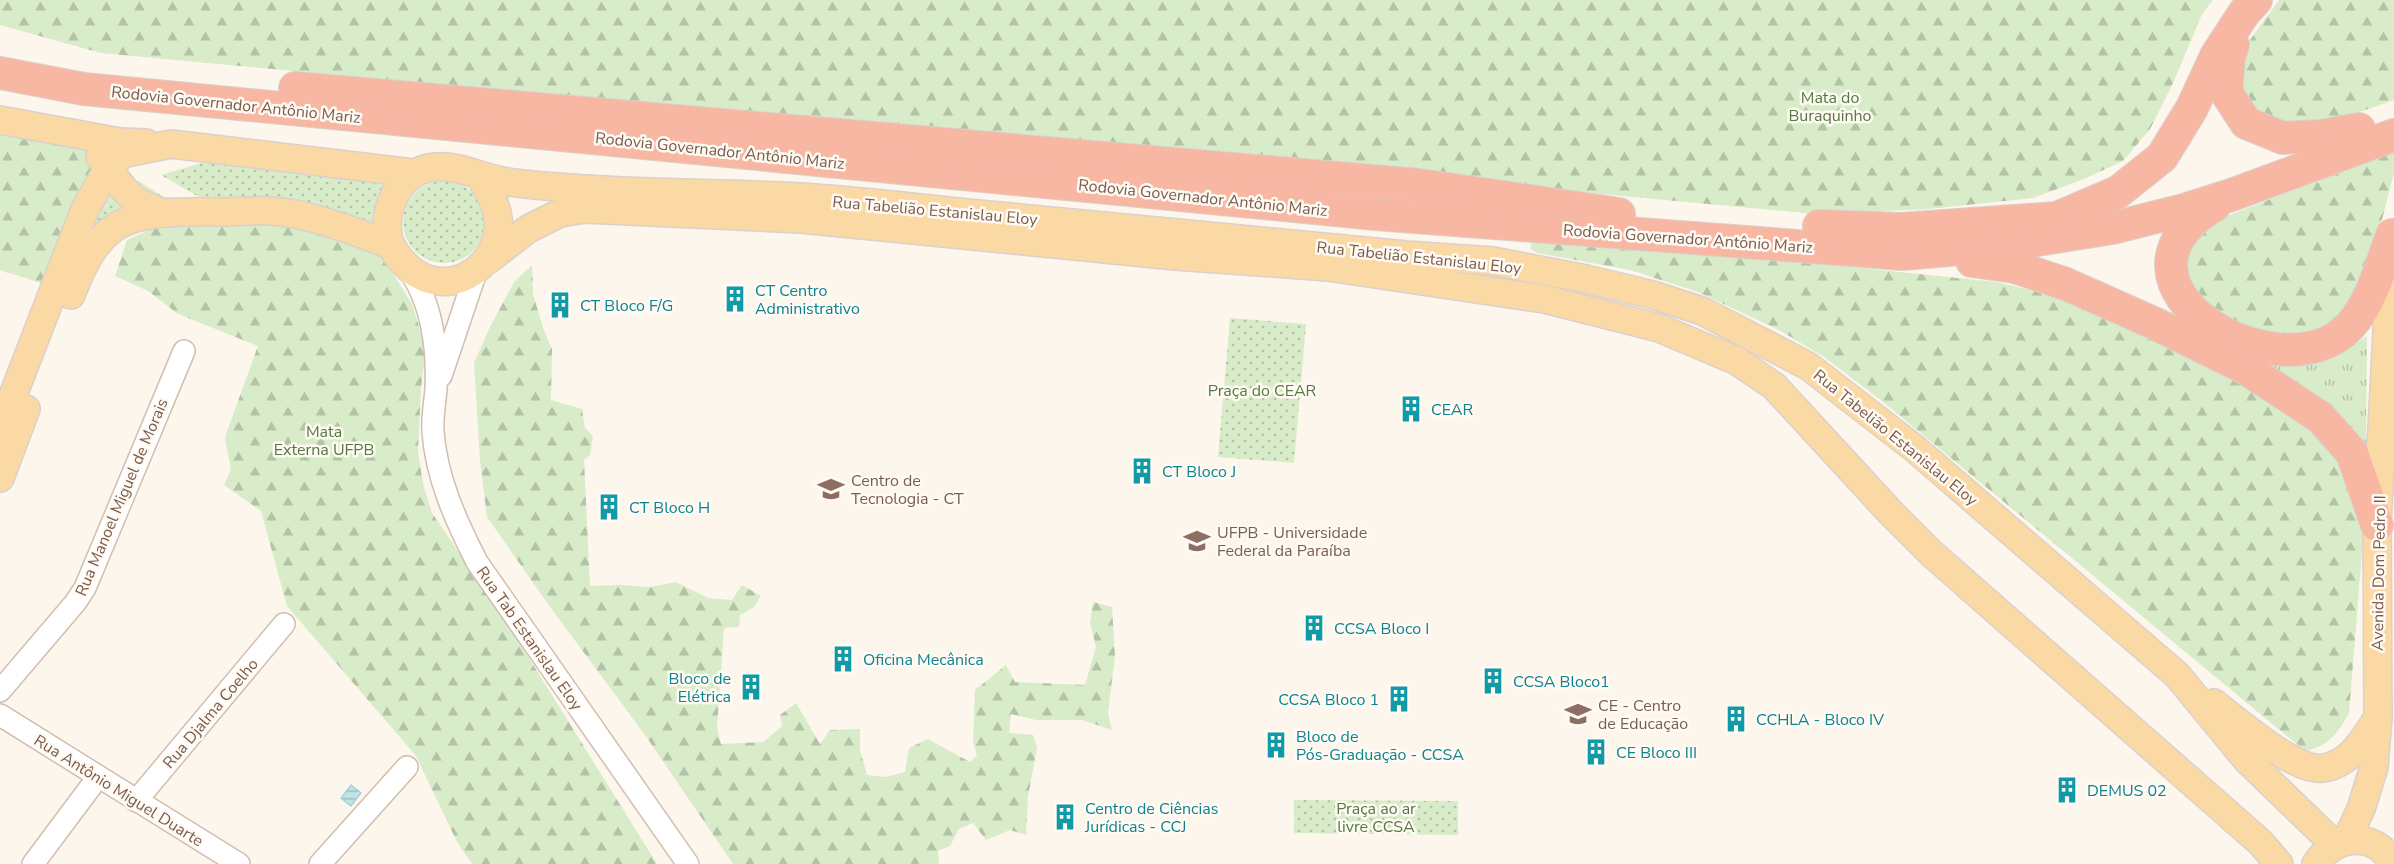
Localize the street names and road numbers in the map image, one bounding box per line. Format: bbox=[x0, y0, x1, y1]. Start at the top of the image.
street label: Rodovia Governador Antônio Mariz bbox=[110, 81, 362, 129]
street label: Rodovia Governador Antônio Mariz bbox=[594, 127, 846, 175]
street label: Rodovia Governador Antônio Mariz bbox=[1077, 174, 1329, 222]
street label: Rua Tabelião Estanislau Eloy bbox=[832, 191, 1039, 231]
street label: Rodovia Governador Antônio Mariz bbox=[1562, 219, 1814, 259]
street label: Rua Tabelião Estanislau Eloy bbox=[1315, 236, 1523, 280]
street label: Rua Tabelião Estanislau Eloy bbox=[1809, 365, 1983, 512]
street label: Rua Manoel Miguel de Morais bbox=[70, 395, 174, 600]
street label: Avenida Dom Pedro II bbox=[2367, 495, 2391, 651]
street label: Rua Tab Estanislau Eloy bbox=[471, 562, 588, 716]
street label: Rua Djalma Coelho bbox=[158, 654, 264, 773]
street label: Rua Antônio Miguel Duarte bbox=[30, 730, 207, 852]

